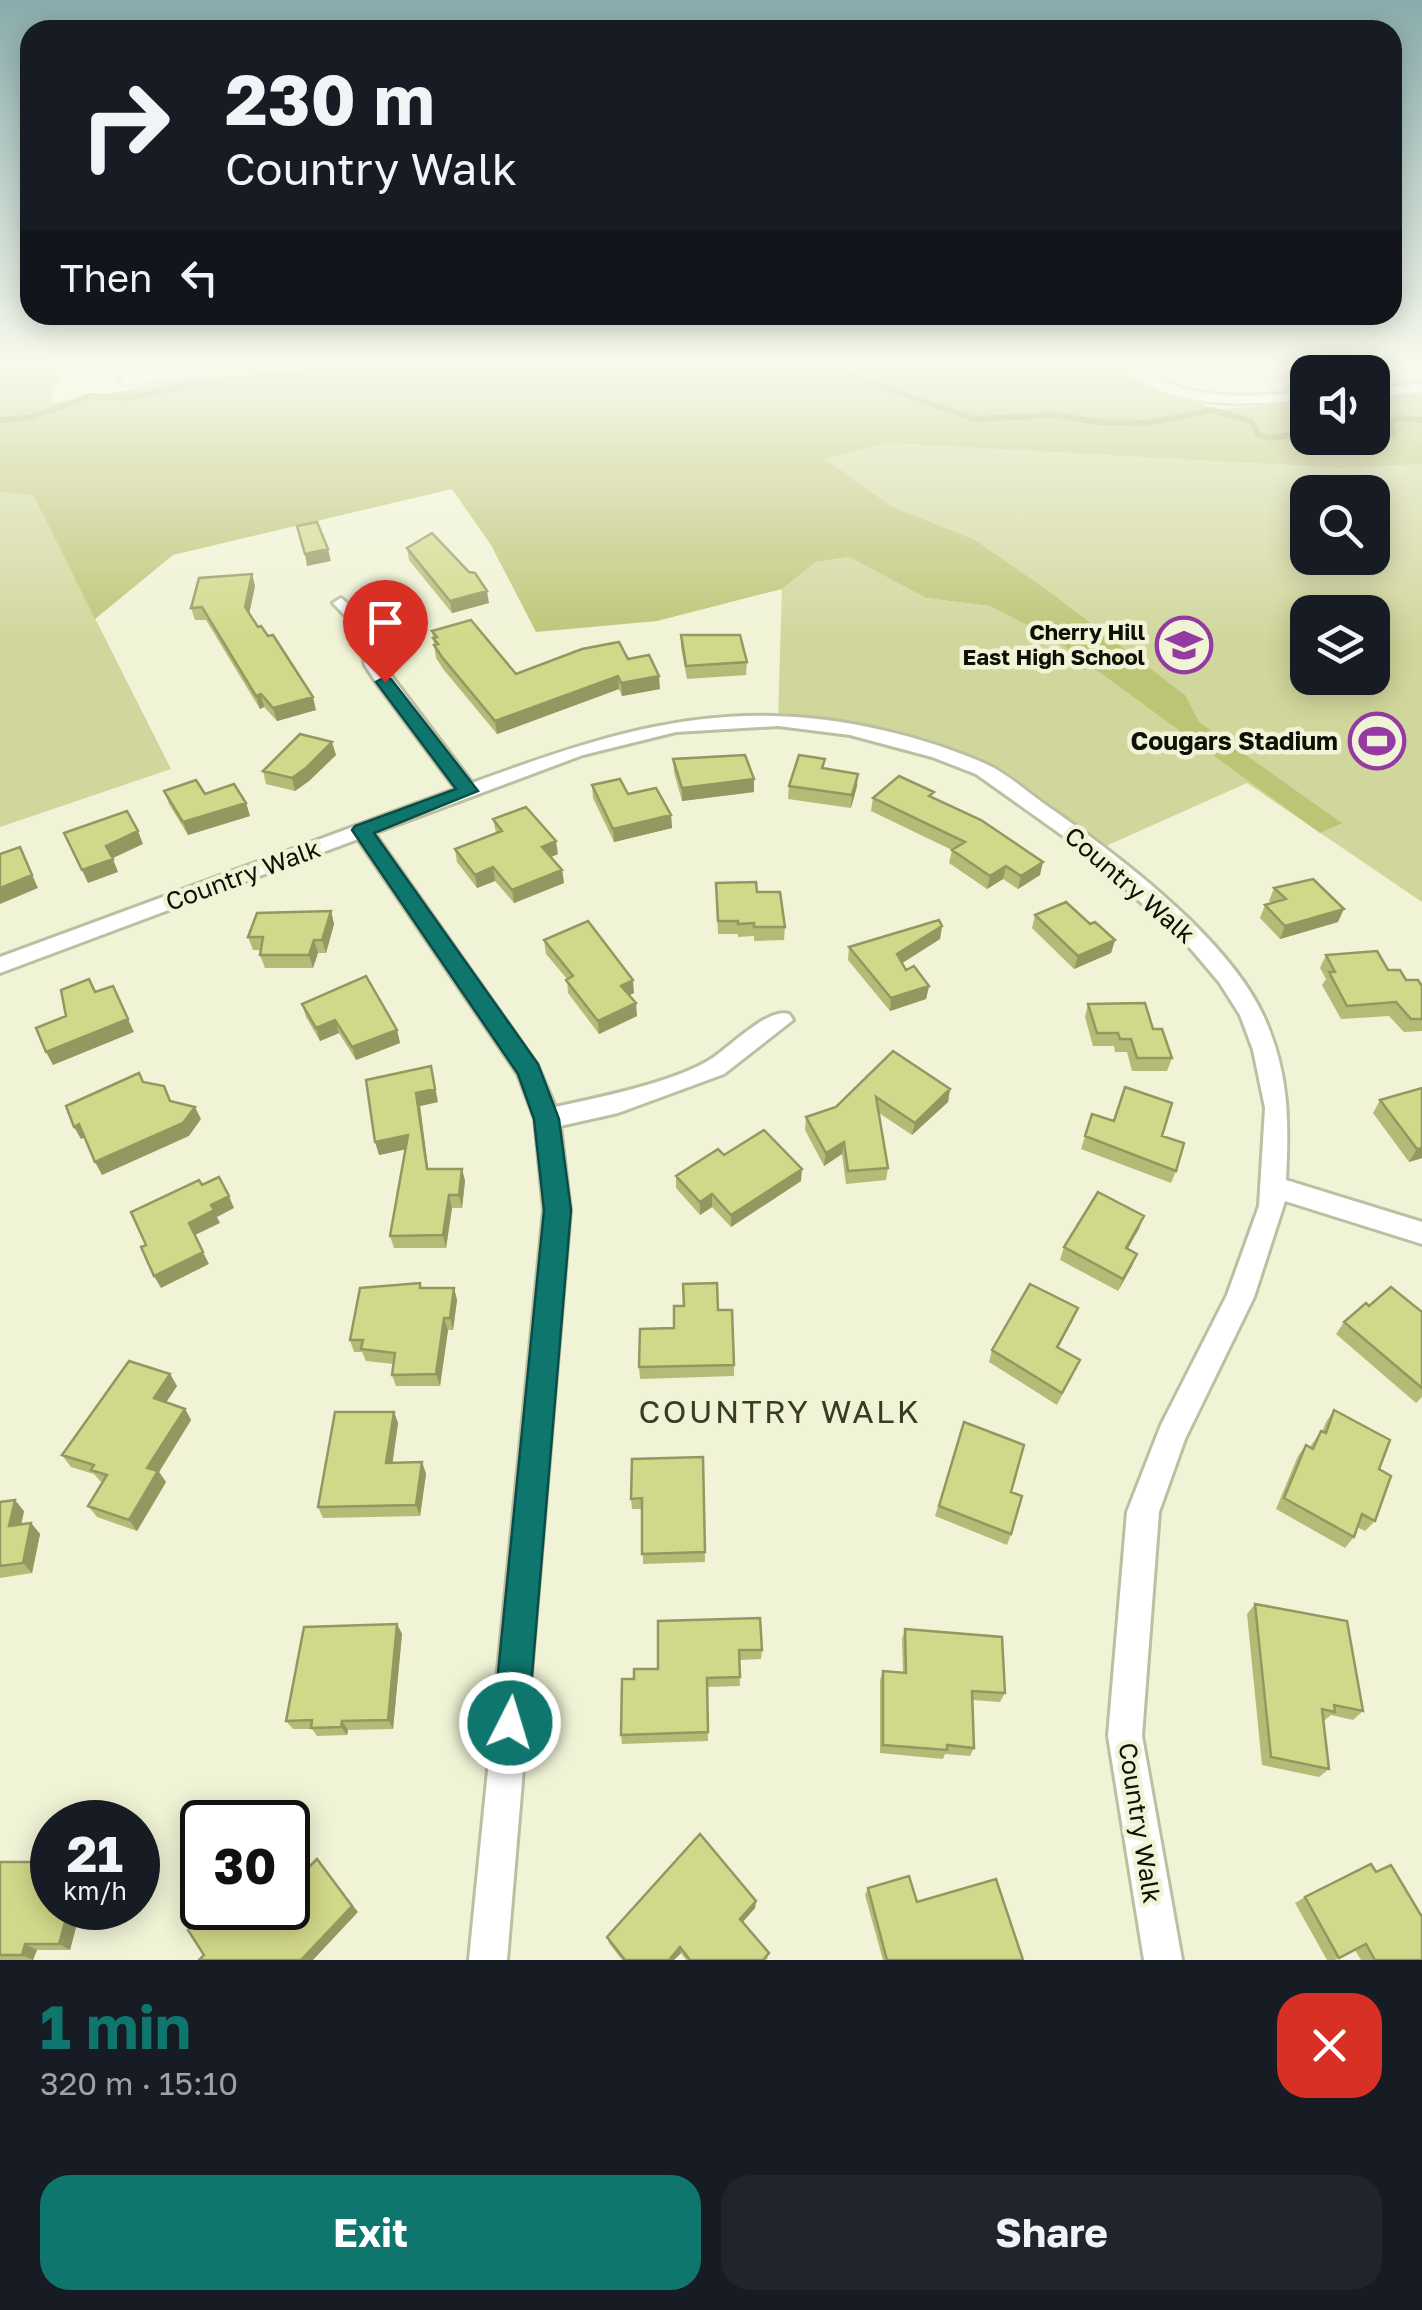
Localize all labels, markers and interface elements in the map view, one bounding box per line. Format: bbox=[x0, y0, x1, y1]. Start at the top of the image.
text: 230 m bbox=[225, 56, 435, 140]
icon: right bbox=[60, 60, 190, 190]
text: Country Walk bbox=[225, 141, 517, 195]
icon: left bbox=[172, 250, 227, 305]
text: Then bbox=[60, 255, 152, 300]
map controls bbox=[1290, 355, 1390, 695]
button: sound bbox=[1290, 355, 1390, 455]
button: search bbox=[1290, 475, 1390, 575]
pin bbox=[343, 580, 428, 683]
icon: arrive bbox=[358, 595, 413, 650]
button: layers bbox=[1290, 595, 1390, 695]
school or university icon: Cherry Hill East High School bbox=[1154, 615, 1214, 675]
place label: Cherry Hill East High School bbox=[962, 618, 1145, 670]
sports icon: Cougars Stadium bbox=[1347, 711, 1407, 771]
place label: Cougars Stadium bbox=[1131, 725, 1338, 756]
street label: Country Walk bbox=[1059, 820, 1202, 950]
street label: Country Walk bbox=[161, 832, 324, 917]
district label: COUNTRY WALK bbox=[639, 1392, 921, 1430]
position arrow bbox=[458, 1671, 562, 1775]
street label: Country Walk bbox=[1112, 1740, 1168, 1905]
speed limit sign: 30 bbox=[180, 1800, 310, 1930]
text: 21 bbox=[67, 1823, 123, 1883]
text: km/h bbox=[63, 1875, 127, 1906]
text: 1 min bbox=[40, 1990, 191, 2062]
button: close bbox=[1277, 1993, 1382, 2098]
text: 320 m · 15:10 bbox=[40, 2064, 238, 2102]
button: Exit bbox=[40, 2175, 701, 2290]
button: Share bbox=[721, 2175, 1382, 2290]

